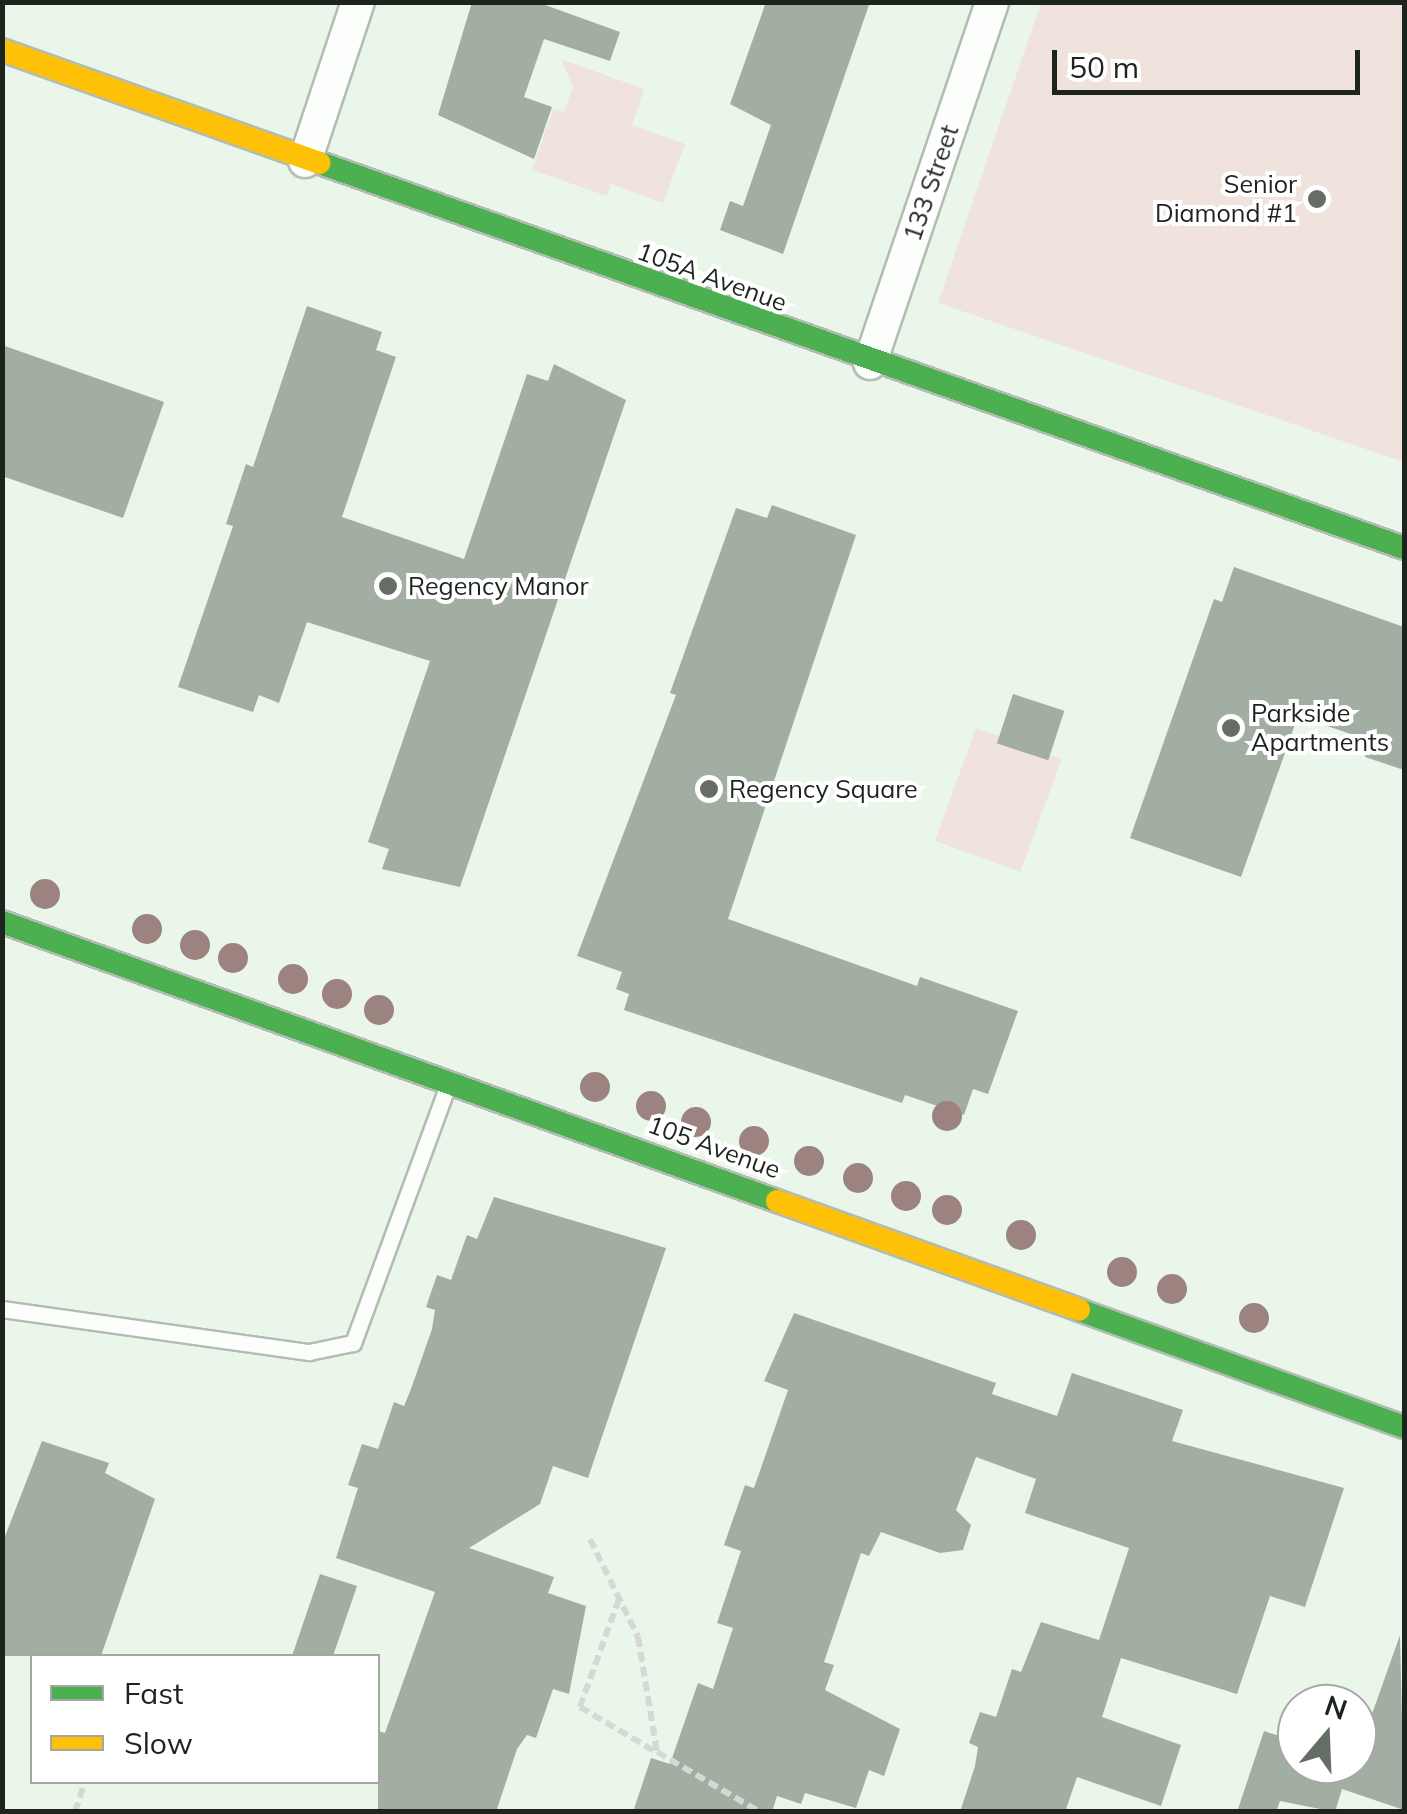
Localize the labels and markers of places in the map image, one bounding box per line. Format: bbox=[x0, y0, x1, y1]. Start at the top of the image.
place label: Senior Diamond #1 bbox=[1155, 170, 1297, 229]
marker: Senior Diamond #1 bbox=[1306, 188, 1328, 210]
place label: Regency Manor bbox=[408, 571, 589, 601]
marker: Regency Manor bbox=[377, 575, 399, 597]
place label: Parkside Apartments bbox=[1251, 699, 1389, 758]
marker: Parkside Apartments bbox=[1220, 717, 1242, 739]
place label: Regency Square bbox=[729, 774, 918, 804]
marker: Regency Square bbox=[698, 778, 720, 800]

